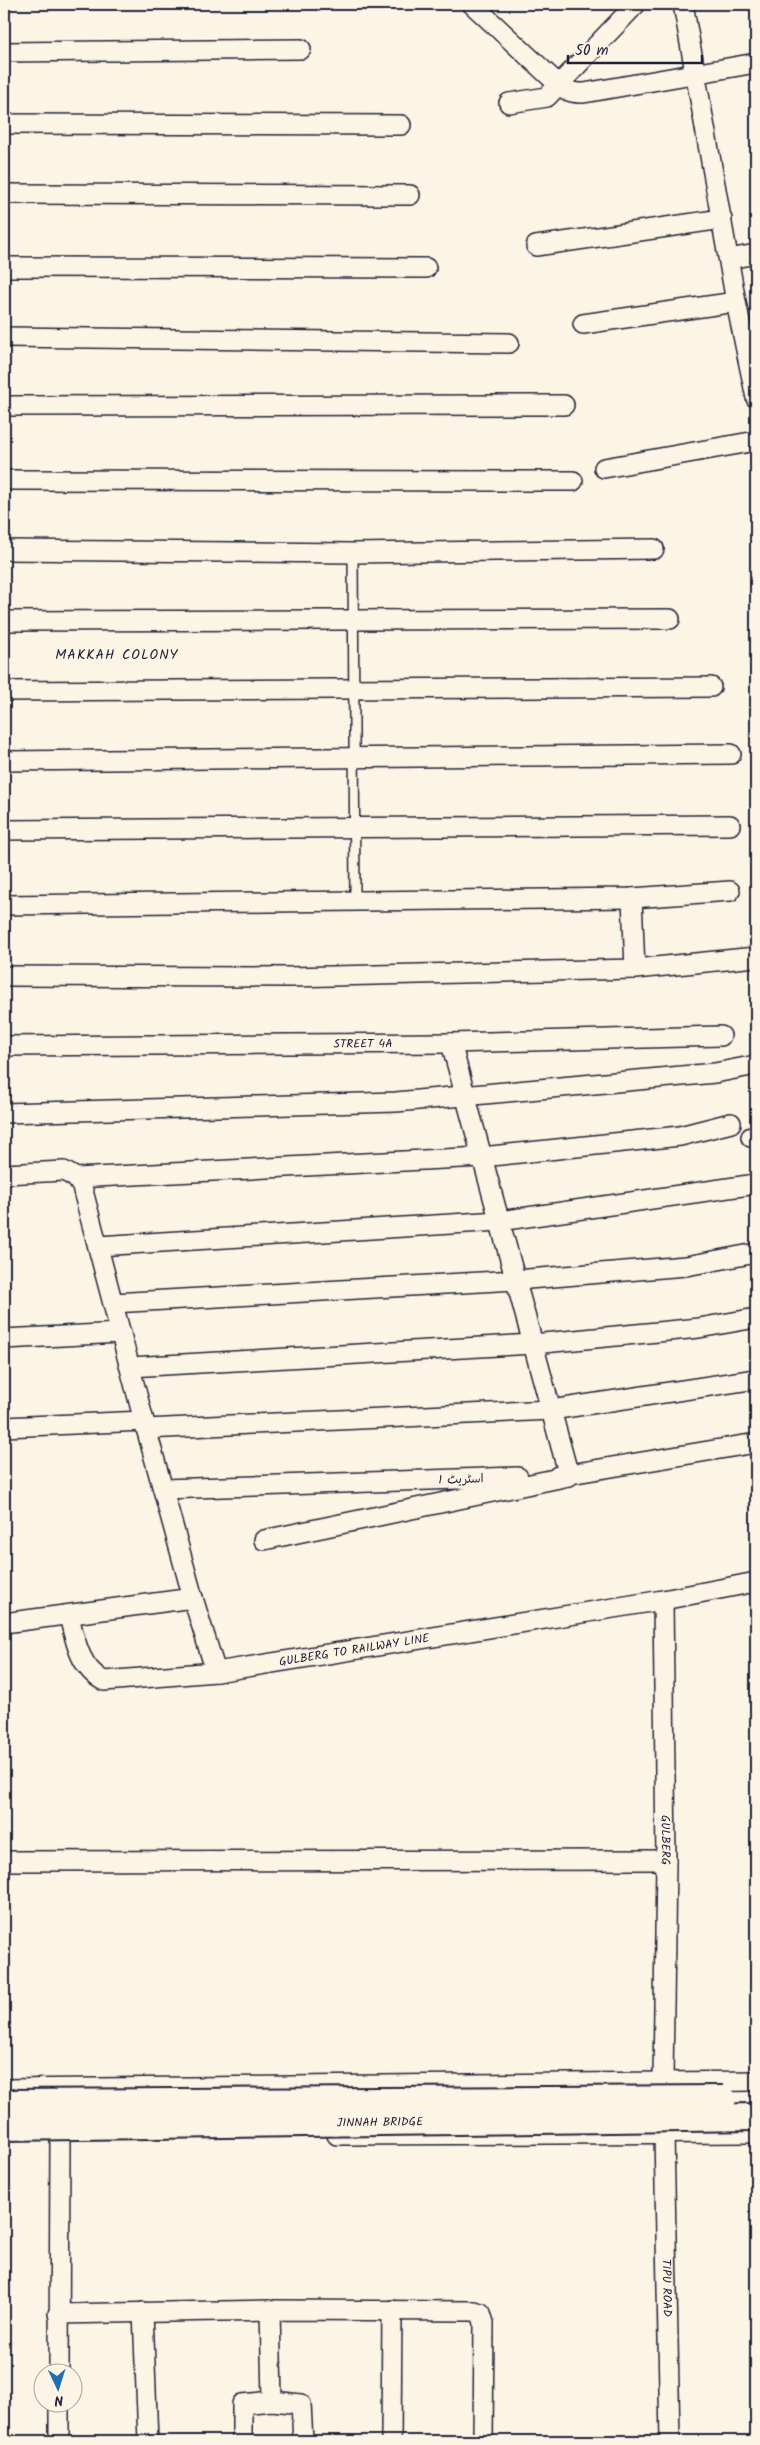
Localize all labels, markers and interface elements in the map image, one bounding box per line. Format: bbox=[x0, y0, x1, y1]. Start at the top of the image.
scale bar bbox=[568, 32, 701, 64]
text: 50 m bbox=[575, 39, 609, 63]
district label: MAKKAH COLONY bbox=[55, 644, 179, 666]
street label: STREET 4A bbox=[333, 1034, 393, 1054]
street label: اسٹریٹ 1 bbox=[438, 1469, 484, 1490]
street label: GULBERG TO RAILWAY LINE bbox=[278, 1629, 432, 1672]
street label: GULBERG bbox=[655, 1815, 675, 1865]
street label: JINNAH BRIDGE bbox=[337, 2112, 424, 2133]
street label: TIPU ROAD bbox=[656, 2259, 677, 2317]
north arrow bbox=[32, 2362, 82, 2412]
text: N bbox=[54, 2389, 64, 2411]

